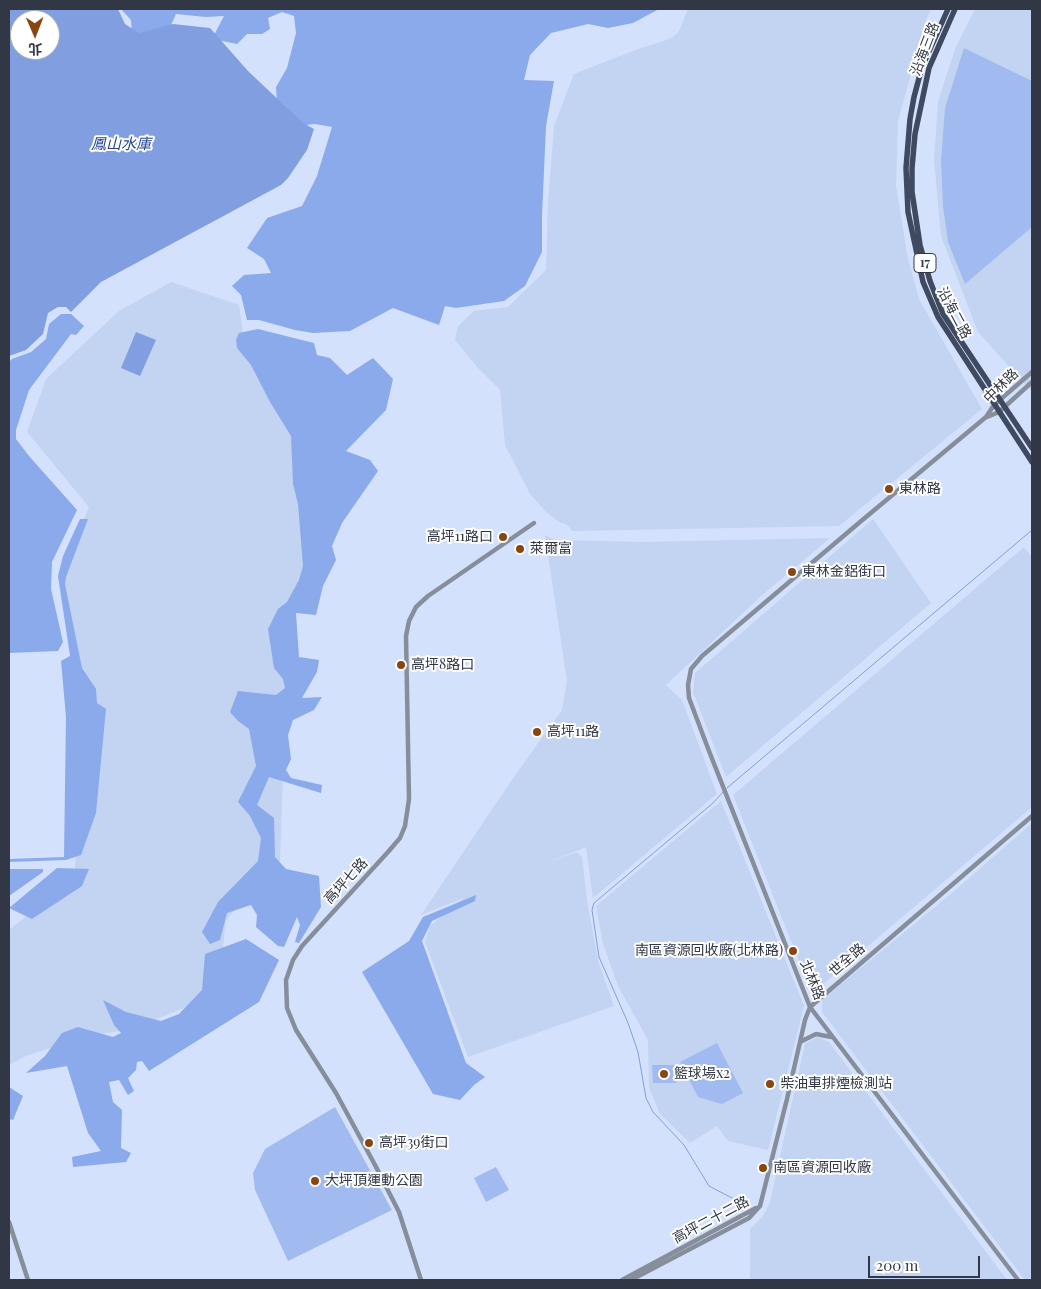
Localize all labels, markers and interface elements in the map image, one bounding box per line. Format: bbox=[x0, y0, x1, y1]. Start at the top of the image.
north arrow bbox=[10, 10, 60, 60]
street label: 沿海三路 bbox=[907, 20, 943, 78]
text: 北 bbox=[28, 40, 42, 59]
water label: 鳳山水庫 bbox=[91, 135, 151, 153]
road number: 17 bbox=[914, 254, 936, 272]
street label: 沿海二路 bbox=[933, 284, 975, 342]
street label: 中林路 bbox=[980, 365, 1022, 407]
place label: 東林路 bbox=[899, 481, 941, 497]
marker: 東林路 bbox=[883, 483, 895, 495]
place label: 高坪11路口 bbox=[427, 529, 493, 545]
marker: 高坪11路口 bbox=[497, 531, 509, 543]
place label: 萊爾富 bbox=[530, 541, 572, 557]
marker: 萊爾富 bbox=[514, 543, 526, 555]
place label: 東林金鋁街口 bbox=[802, 564, 886, 580]
marker: 東林金鋁街口 bbox=[786, 566, 798, 578]
place label: 高坪8路口 bbox=[411, 657, 474, 673]
marker: 高坪8路口 bbox=[395, 659, 407, 671]
place label: 高坪11路 bbox=[547, 724, 599, 740]
marker: 高坪11路 bbox=[531, 726, 543, 738]
street label: 高坪七路 bbox=[321, 855, 371, 907]
street label: 世全路 bbox=[826, 940, 868, 980]
place label: 南區資源回收廠(北林路) bbox=[635, 943, 783, 959]
marker: 南區資源回收廠(北林路) bbox=[787, 945, 799, 957]
street label: 北林路 bbox=[796, 957, 828, 1003]
place label: 籃球場x2 bbox=[674, 1066, 730, 1082]
marker: 籃球場x2 bbox=[658, 1068, 670, 1080]
place label: 柴油車排煙檢測站 bbox=[780, 1076, 892, 1092]
marker: 柴油車排煙檢測站 bbox=[764, 1078, 776, 1090]
place label: 高坪39街口 bbox=[379, 1135, 448, 1151]
marker: 高坪39街口 bbox=[363, 1137, 375, 1149]
place label: 南區資源回收廠 bbox=[773, 1160, 871, 1176]
marker: 南區資源回收廠 bbox=[757, 1162, 769, 1174]
place label: 大坪頂運動公園 bbox=[325, 1173, 423, 1189]
marker: 大坪頂運動公園 bbox=[309, 1175, 321, 1187]
street label: 高坪二十二路 bbox=[670, 1193, 752, 1247]
scale bar bbox=[871, 1246, 984, 1278]
text: 200 m bbox=[876, 1255, 918, 1275]

